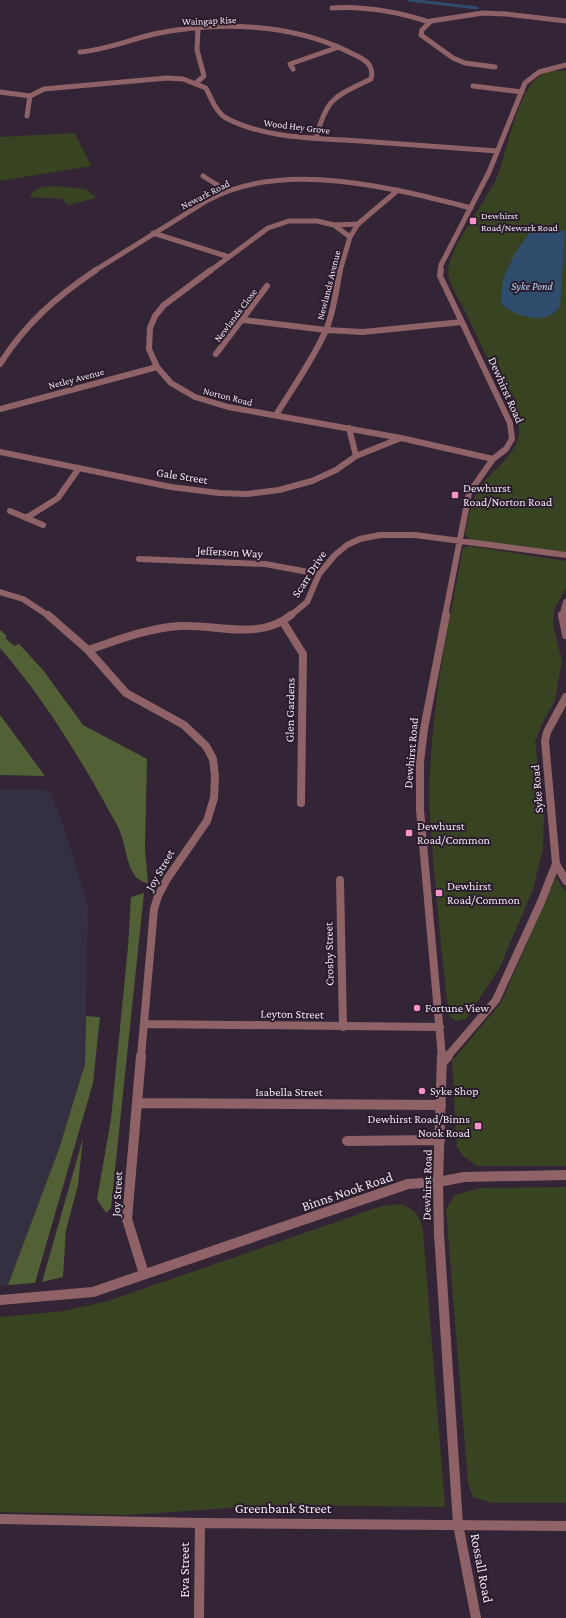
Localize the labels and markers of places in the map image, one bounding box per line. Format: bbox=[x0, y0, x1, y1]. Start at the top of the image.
place label: Dewhirst Road/Newark Road bbox=[481, 210, 559, 233]
marker: Dewhirst Road/Newark Road bbox=[468, 216, 478, 226]
place label: Dewhurst Road/Norton Road bbox=[463, 481, 553, 509]
marker: Dewhurst Road/Norton Road bbox=[450, 490, 460, 500]
place label: Dewhurst Road/Common bbox=[417, 819, 491, 847]
marker: Dewhurst Road/Common bbox=[404, 828, 414, 838]
place label: Dewhirst Road/Common bbox=[447, 879, 521, 907]
marker: Dewhirst Road/Common bbox=[434, 888, 444, 898]
place label: Fortune View bbox=[425, 1001, 489, 1015]
marker: Fortune View bbox=[412, 1003, 422, 1013]
place label: Syke Shop bbox=[430, 1084, 478, 1098]
marker: Syke Shop bbox=[417, 1086, 427, 1096]
place label: Dewhirst Road/Binns Nook Road bbox=[368, 1112, 471, 1140]
marker: Dewhirst Road/Binns Nook Road bbox=[473, 1121, 483, 1131]

